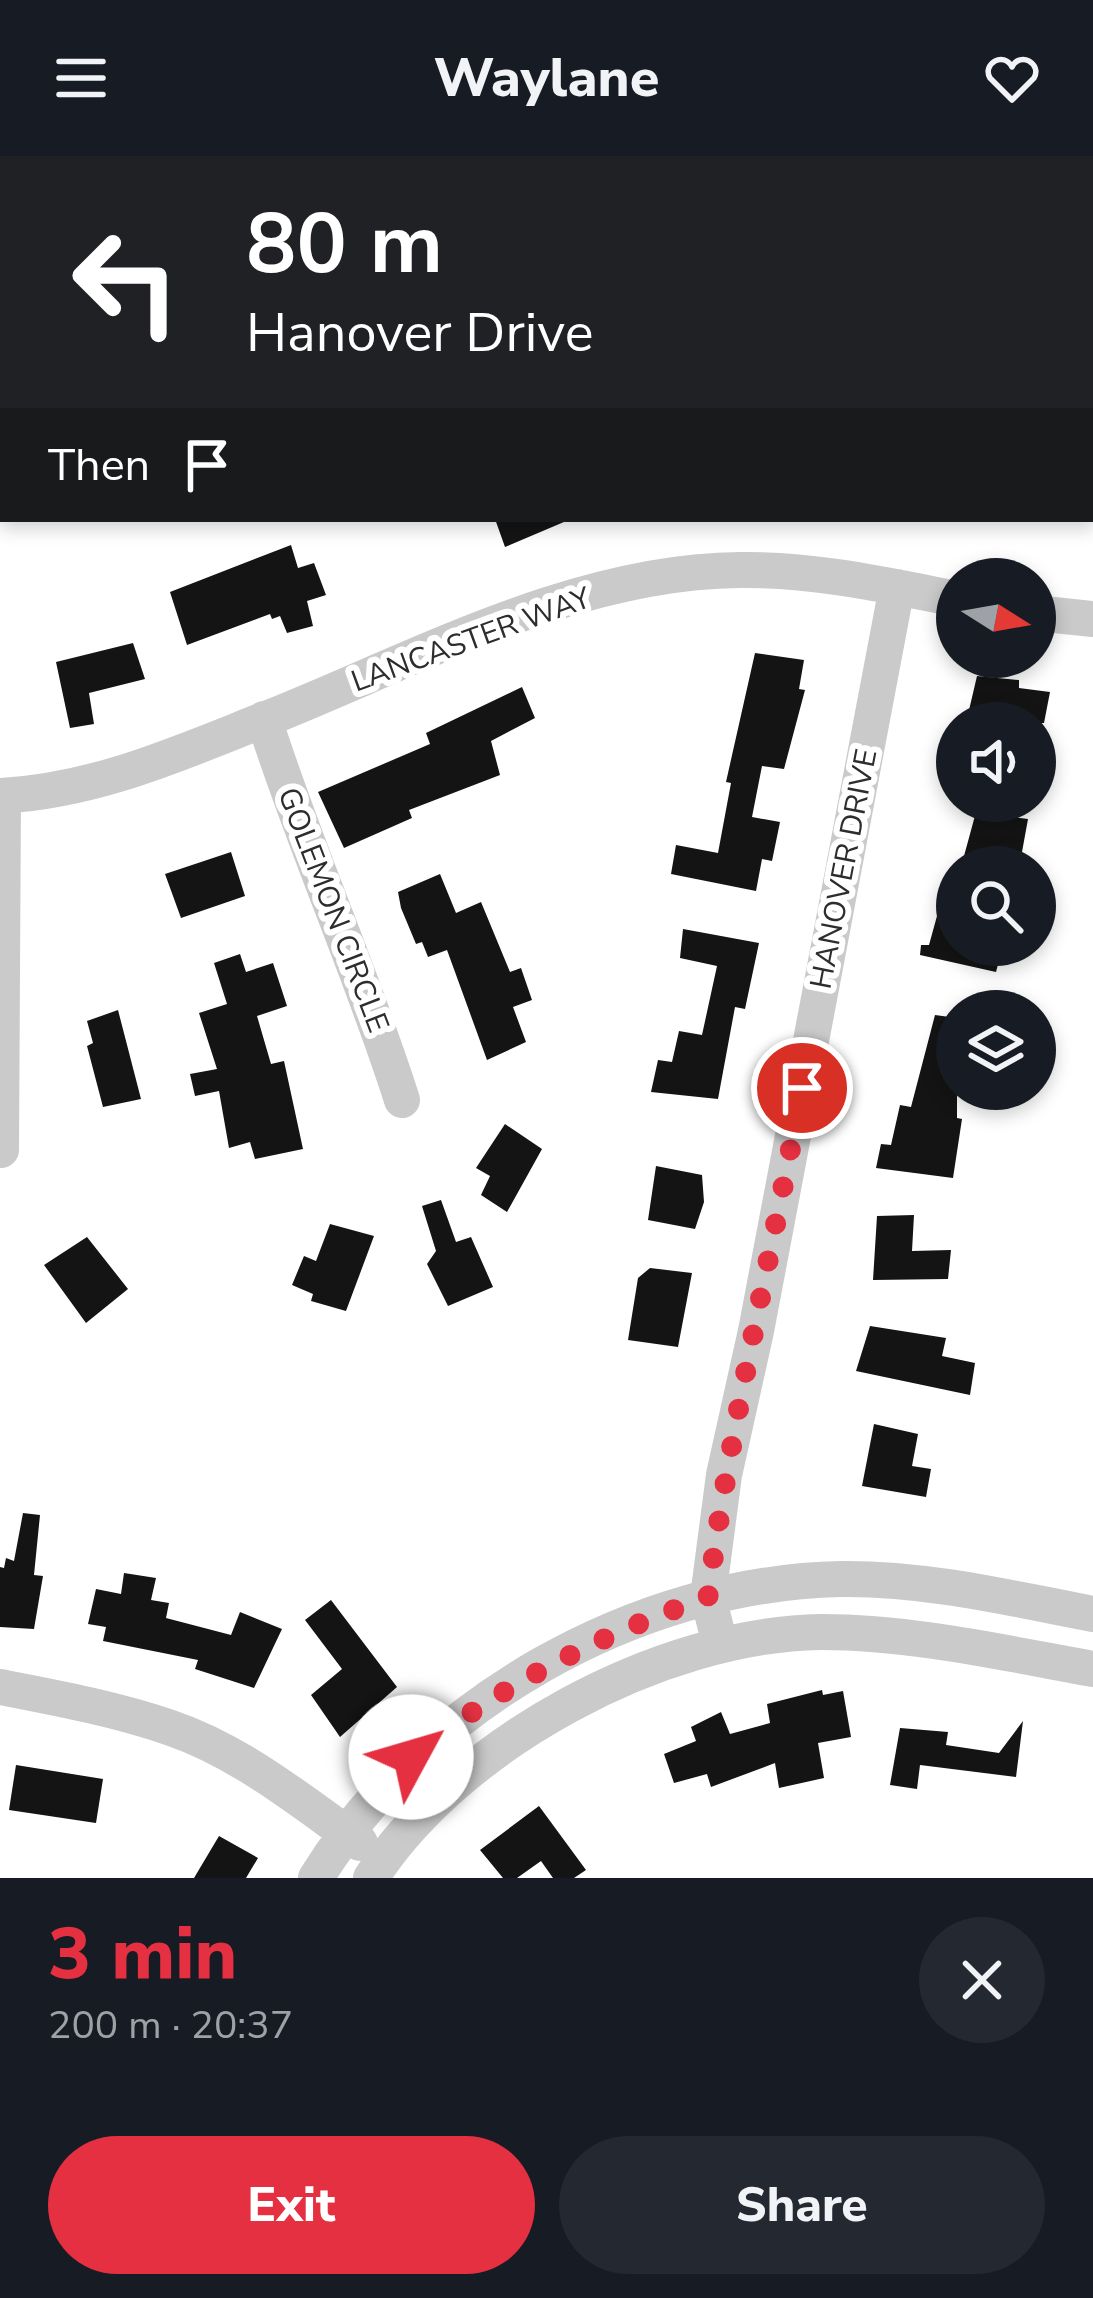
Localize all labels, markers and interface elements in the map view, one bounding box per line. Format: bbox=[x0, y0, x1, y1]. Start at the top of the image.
text: Waylane bbox=[434, 41, 659, 115]
icon: menu bbox=[48, 45, 114, 111]
icon: heart bbox=[979, 45, 1045, 111]
text: 80 m bbox=[246, 187, 443, 302]
icon: left bbox=[48, 204, 204, 360]
text: Hanover Drive bbox=[246, 296, 593, 370]
icon: arrive bbox=[174, 432, 240, 498]
text: Then bbox=[48, 435, 150, 496]
north arrow bbox=[936, 558, 1056, 678]
map controls bbox=[936, 558, 1056, 1110]
street label: LANCASTER WAY bbox=[346, 577, 597, 702]
button: sound bbox=[936, 702, 1056, 822]
street label: HANOVER DRIVE bbox=[801, 746, 887, 992]
street label: GOLEMON CIRCLE bbox=[267, 782, 399, 1038]
button: search bbox=[936, 846, 1056, 966]
button: layers bbox=[936, 990, 1056, 1110]
pin bbox=[751, 1037, 853, 1139]
icon: arrive bbox=[769, 1055, 835, 1121]
position arrow bbox=[348, 1694, 474, 1820]
text: 3 min bbox=[48, 1905, 237, 2003]
button: close bbox=[919, 1917, 1045, 2043]
text: 200 m · 20:37 bbox=[48, 1999, 293, 2052]
button: Exit bbox=[48, 2136, 535, 2274]
button: Share bbox=[559, 2136, 1045, 2274]

